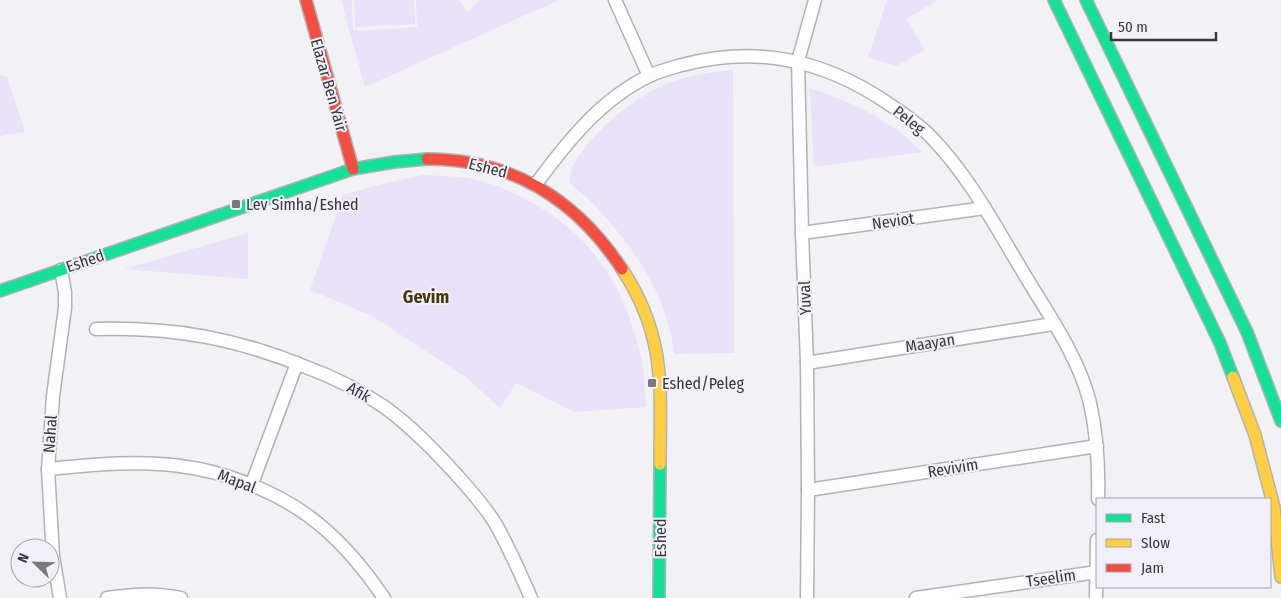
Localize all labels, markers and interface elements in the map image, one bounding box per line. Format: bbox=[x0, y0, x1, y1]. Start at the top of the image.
scale bar bbox=[1111, 10, 1216, 42]
text: 50 m bbox=[1118, 18, 1148, 36]
street label: Elazar Ben Yair bbox=[307, 36, 351, 134]
street label: Peleg bbox=[889, 102, 929, 139]
street label: Eshed bbox=[467, 154, 509, 182]
place label: Lev Simha/Eshed bbox=[246, 195, 359, 214]
marker: Lev Simha/Eshed bbox=[230, 198, 242, 210]
street label: Neviot bbox=[871, 209, 916, 233]
street label: Eshed bbox=[63, 246, 107, 276]
street label: Yuval bbox=[795, 280, 815, 316]
district label: Gevim bbox=[403, 286, 449, 308]
street label: Maayan bbox=[904, 330, 956, 356]
place label: Eshed/Peleg bbox=[662, 374, 744, 393]
marker: Eshed/Peleg bbox=[646, 377, 658, 389]
street label: Afik bbox=[344, 378, 375, 407]
street label: Nahal bbox=[39, 414, 61, 454]
street label: Revivim bbox=[926, 455, 980, 481]
street label: Mapal bbox=[215, 465, 259, 497]
legend bbox=[1096, 498, 1271, 588]
text: Fast bbox=[1141, 509, 1165, 527]
street label: Eshed bbox=[651, 518, 670, 558]
text: Slow bbox=[1141, 534, 1170, 552]
north arrow bbox=[10, 538, 60, 588]
text: N bbox=[14, 551, 33, 565]
text: Jam bbox=[1141, 559, 1164, 577]
street label: Tseelim bbox=[1025, 565, 1077, 591]

